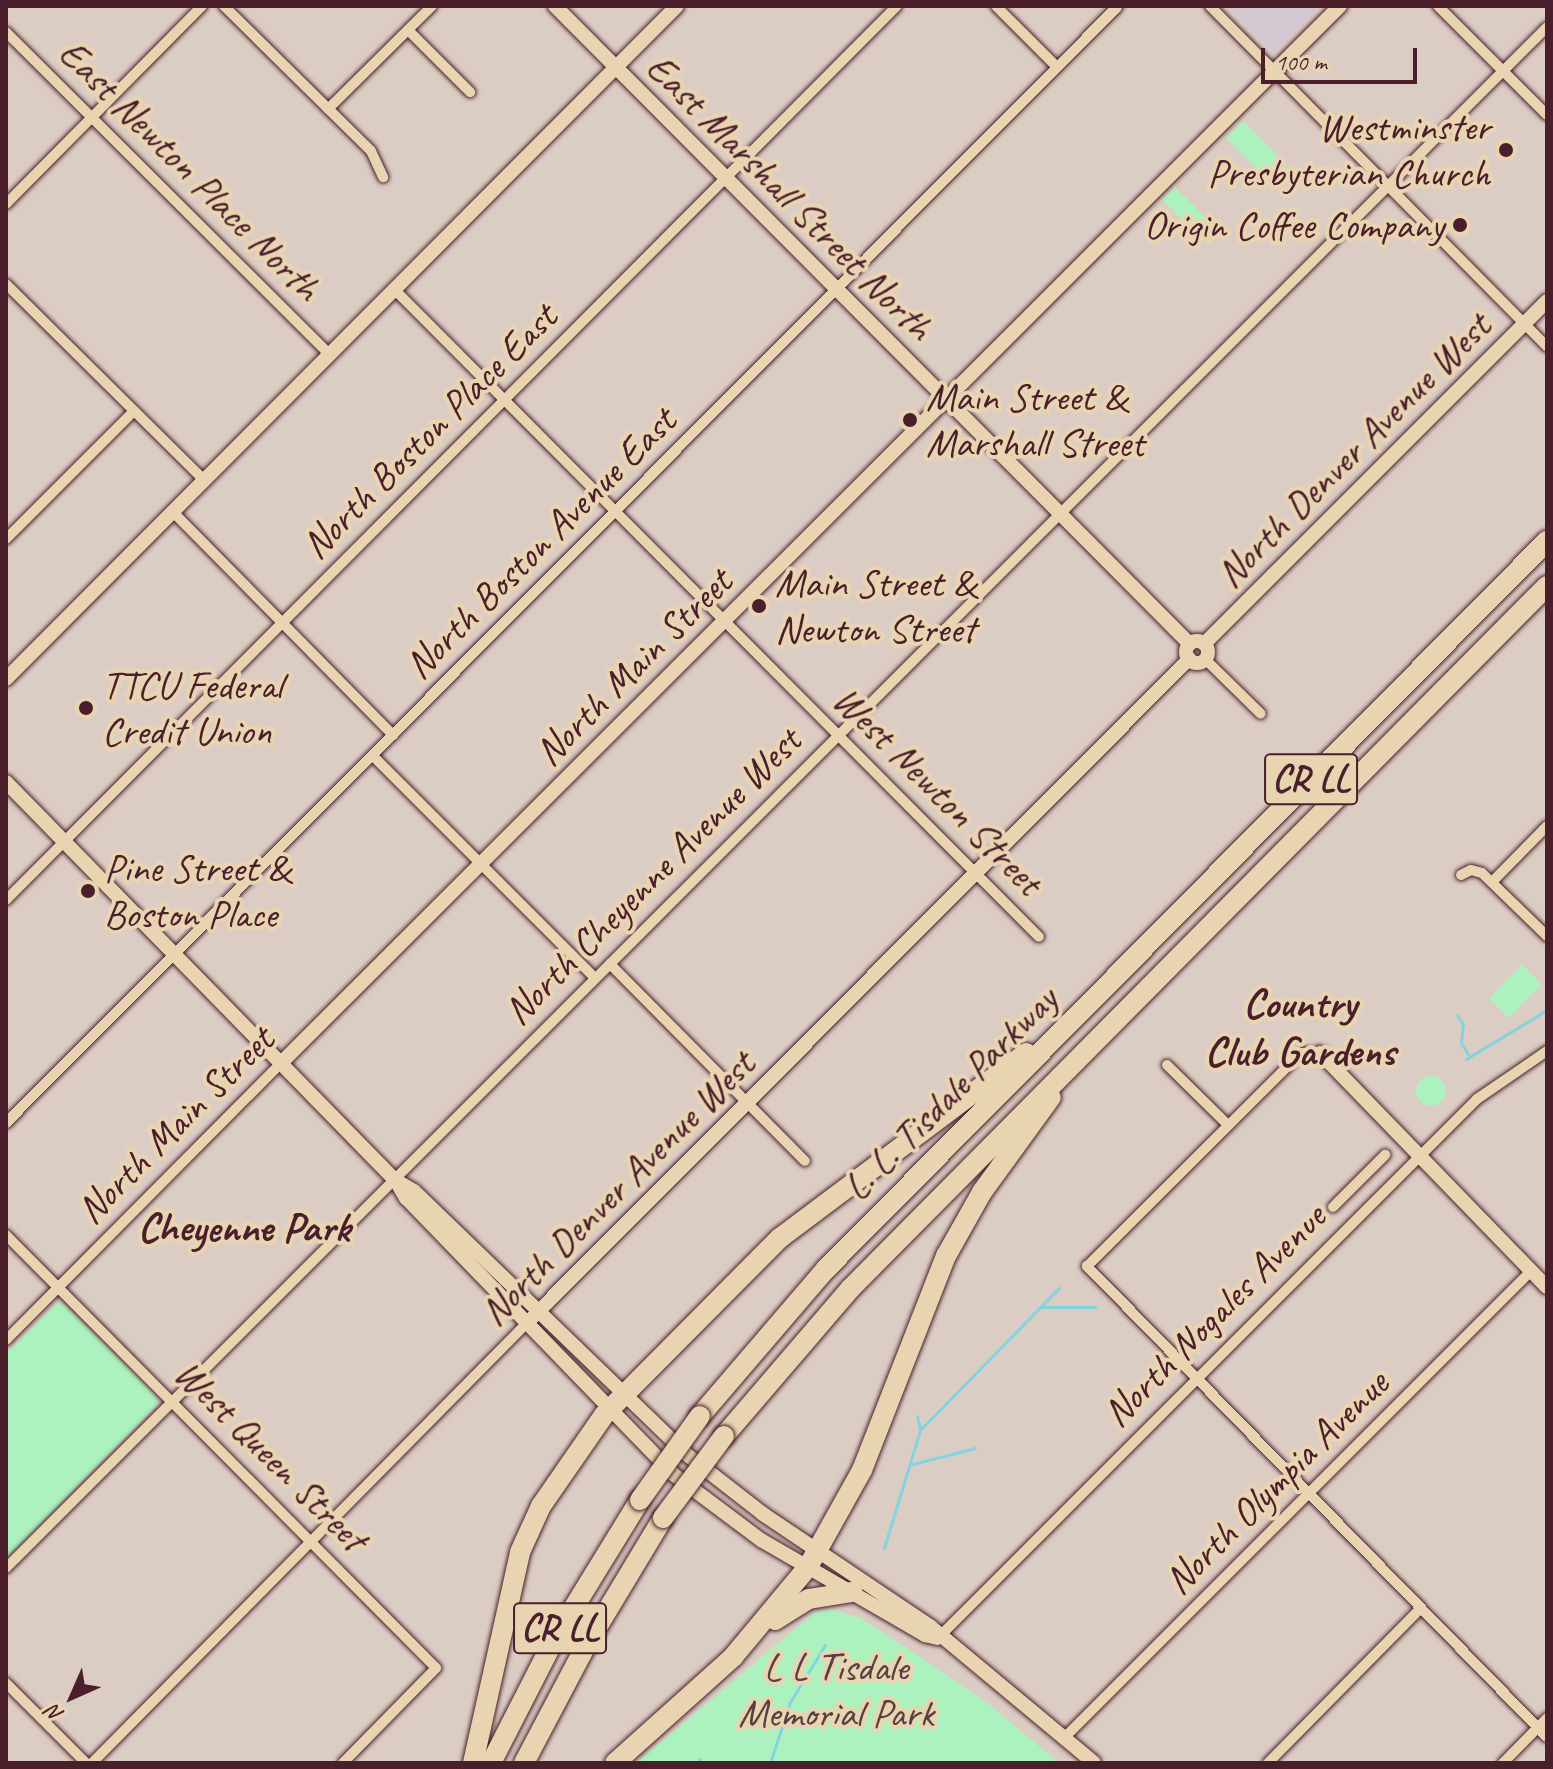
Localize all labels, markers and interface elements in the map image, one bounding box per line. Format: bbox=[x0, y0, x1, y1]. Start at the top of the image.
street label: East Newton Place North bbox=[49, 29, 331, 311]
scale bar bbox=[1265, 32, 1421, 82]
street label: East Marshall Street North bbox=[636, 43, 944, 351]
text: 100 m bbox=[1275, 47, 1327, 77]
place label: Westminster Presbyterian Church bbox=[1206, 103, 1490, 197]
marker: Westminster Presbyterian Church bbox=[1497, 141, 1515, 159]
place label: Origin Coffee Company bbox=[1146, 201, 1444, 249]
marker: Origin Coffee Company bbox=[1451, 216, 1469, 234]
street label: North Boston Place East bbox=[291, 293, 567, 569]
street label: North Denver Avenue West bbox=[1206, 303, 1500, 597]
place label: Main Street & Marshall Street bbox=[926, 373, 1145, 467]
street label: North Boston Avenue East bbox=[394, 397, 686, 689]
marker: Main Street & Marshall Street bbox=[901, 411, 919, 429]
street label: North Main Street bbox=[523, 557, 743, 777]
place label: Main Street & Newton Street bbox=[775, 559, 976, 653]
marker: Main Street & Newton Street bbox=[750, 597, 768, 615]
place label: TTCU Federal Credit Union bbox=[102, 661, 283, 755]
street label: West Newton Street bbox=[822, 674, 1054, 906]
marker: TTCU Federal Credit Union bbox=[77, 699, 95, 717]
street label: North Cheyenne Avenue West bbox=[494, 718, 810, 1034]
road number: CR LL bbox=[1263, 745, 1359, 813]
place label: Pine Street & Boston Place bbox=[104, 844, 290, 938]
marker: Pine Street & Boston Place bbox=[79, 882, 97, 900]
street label: L. L. Tisdale Parkway bbox=[833, 976, 1067, 1210]
district label: Country Club Gardens bbox=[1204, 979, 1396, 1078]
street label: North Main Street bbox=[65, 1015, 285, 1235]
street label: North Denver Avenue West bbox=[470, 1041, 764, 1335]
street label: North Nogales Avenue bbox=[1092, 1193, 1336, 1437]
district label: Cheyenne Park bbox=[138, 1203, 350, 1253]
street label: West Queen Street bbox=[164, 1348, 378, 1562]
street label: North Olympia Avenue bbox=[1154, 1360, 1398, 1604]
road number: CR LL bbox=[512, 1594, 608, 1662]
park label: L L Tisdale Memorial Park bbox=[737, 1643, 935, 1737]
north arrow bbox=[32, 1657, 112, 1737]
text: N bbox=[40, 1699, 70, 1729]

